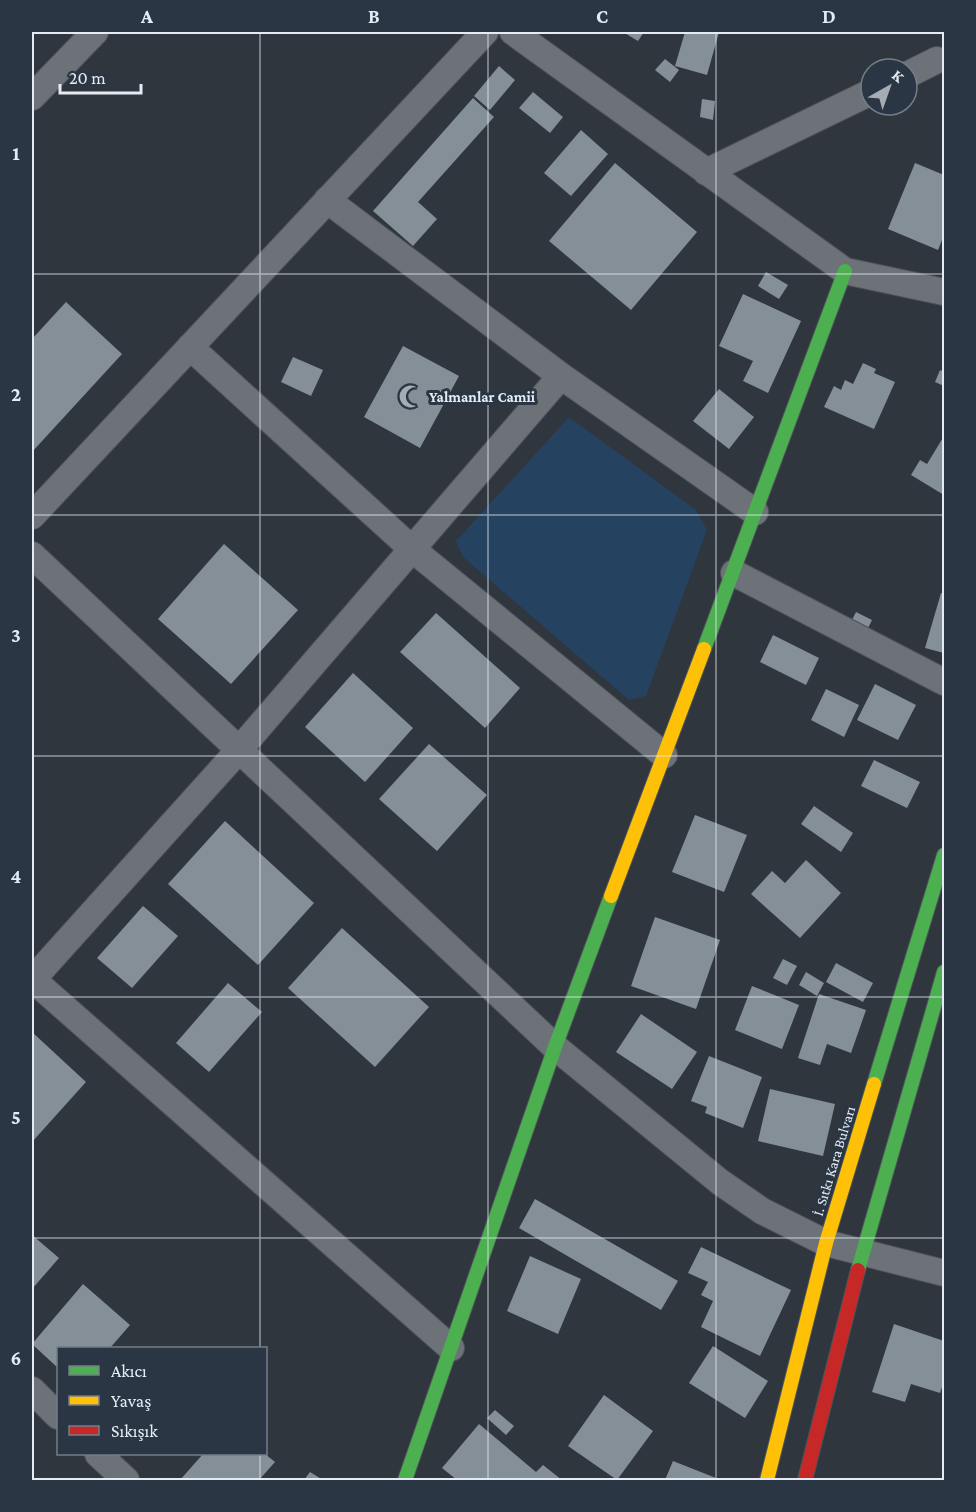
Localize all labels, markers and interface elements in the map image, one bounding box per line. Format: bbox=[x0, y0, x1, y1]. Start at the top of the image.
text: A bbox=[140, 5, 154, 27]
text: B bbox=[368, 5, 380, 27]
text: C bbox=[596, 5, 608, 27]
text: D bbox=[822, 5, 836, 27]
scale bar bbox=[60, 57, 141, 95]
north arrow bbox=[859, 57, 919, 117]
text: K bbox=[889, 66, 908, 86]
text: 20 m bbox=[69, 68, 106, 88]
text: 1 bbox=[12, 142, 20, 164]
text: 2 bbox=[11, 383, 21, 405]
mosque icon: Yalmanlar Camii bbox=[398, 384, 424, 410]
place label: Yalmanlar Camii bbox=[429, 389, 536, 405]
text: 3 bbox=[11, 624, 21, 646]
text: 4 bbox=[11, 865, 22, 887]
street label: İ. Sıtkı Kara Bulvarı bbox=[810, 1104, 858, 1218]
text: 5 bbox=[11, 1106, 21, 1128]
text: 6 bbox=[11, 1347, 21, 1369]
legend bbox=[57, 1347, 267, 1455]
text: Akıcı bbox=[111, 1361, 147, 1381]
text: Yavaş bbox=[111, 1391, 151, 1411]
text: Sıkışık bbox=[111, 1421, 158, 1441]

